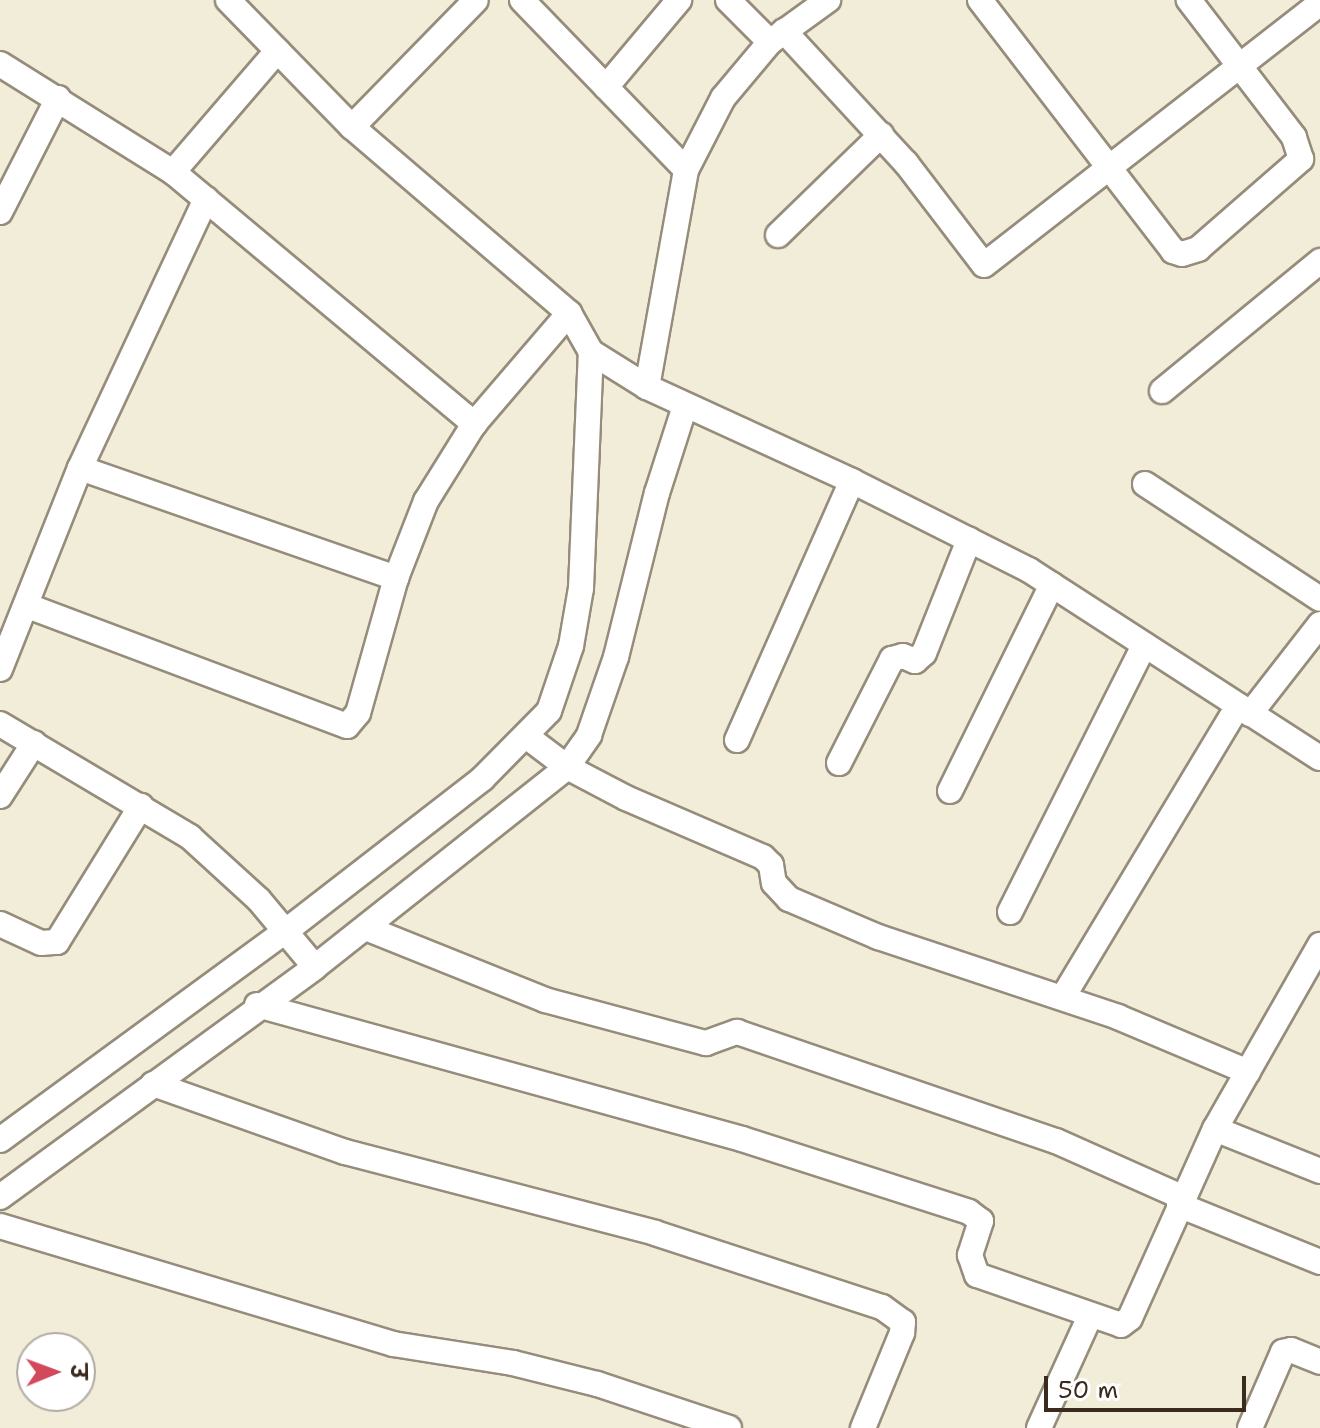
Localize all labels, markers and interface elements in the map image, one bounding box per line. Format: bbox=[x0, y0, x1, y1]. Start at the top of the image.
north arrow bbox=[16, 1332, 96, 1412]
scale bar bbox=[1048, 1360, 1250, 1410]
text: उ bbox=[64, 1364, 93, 1379]
text: 50 m bbox=[1058, 1374, 1118, 1406]

